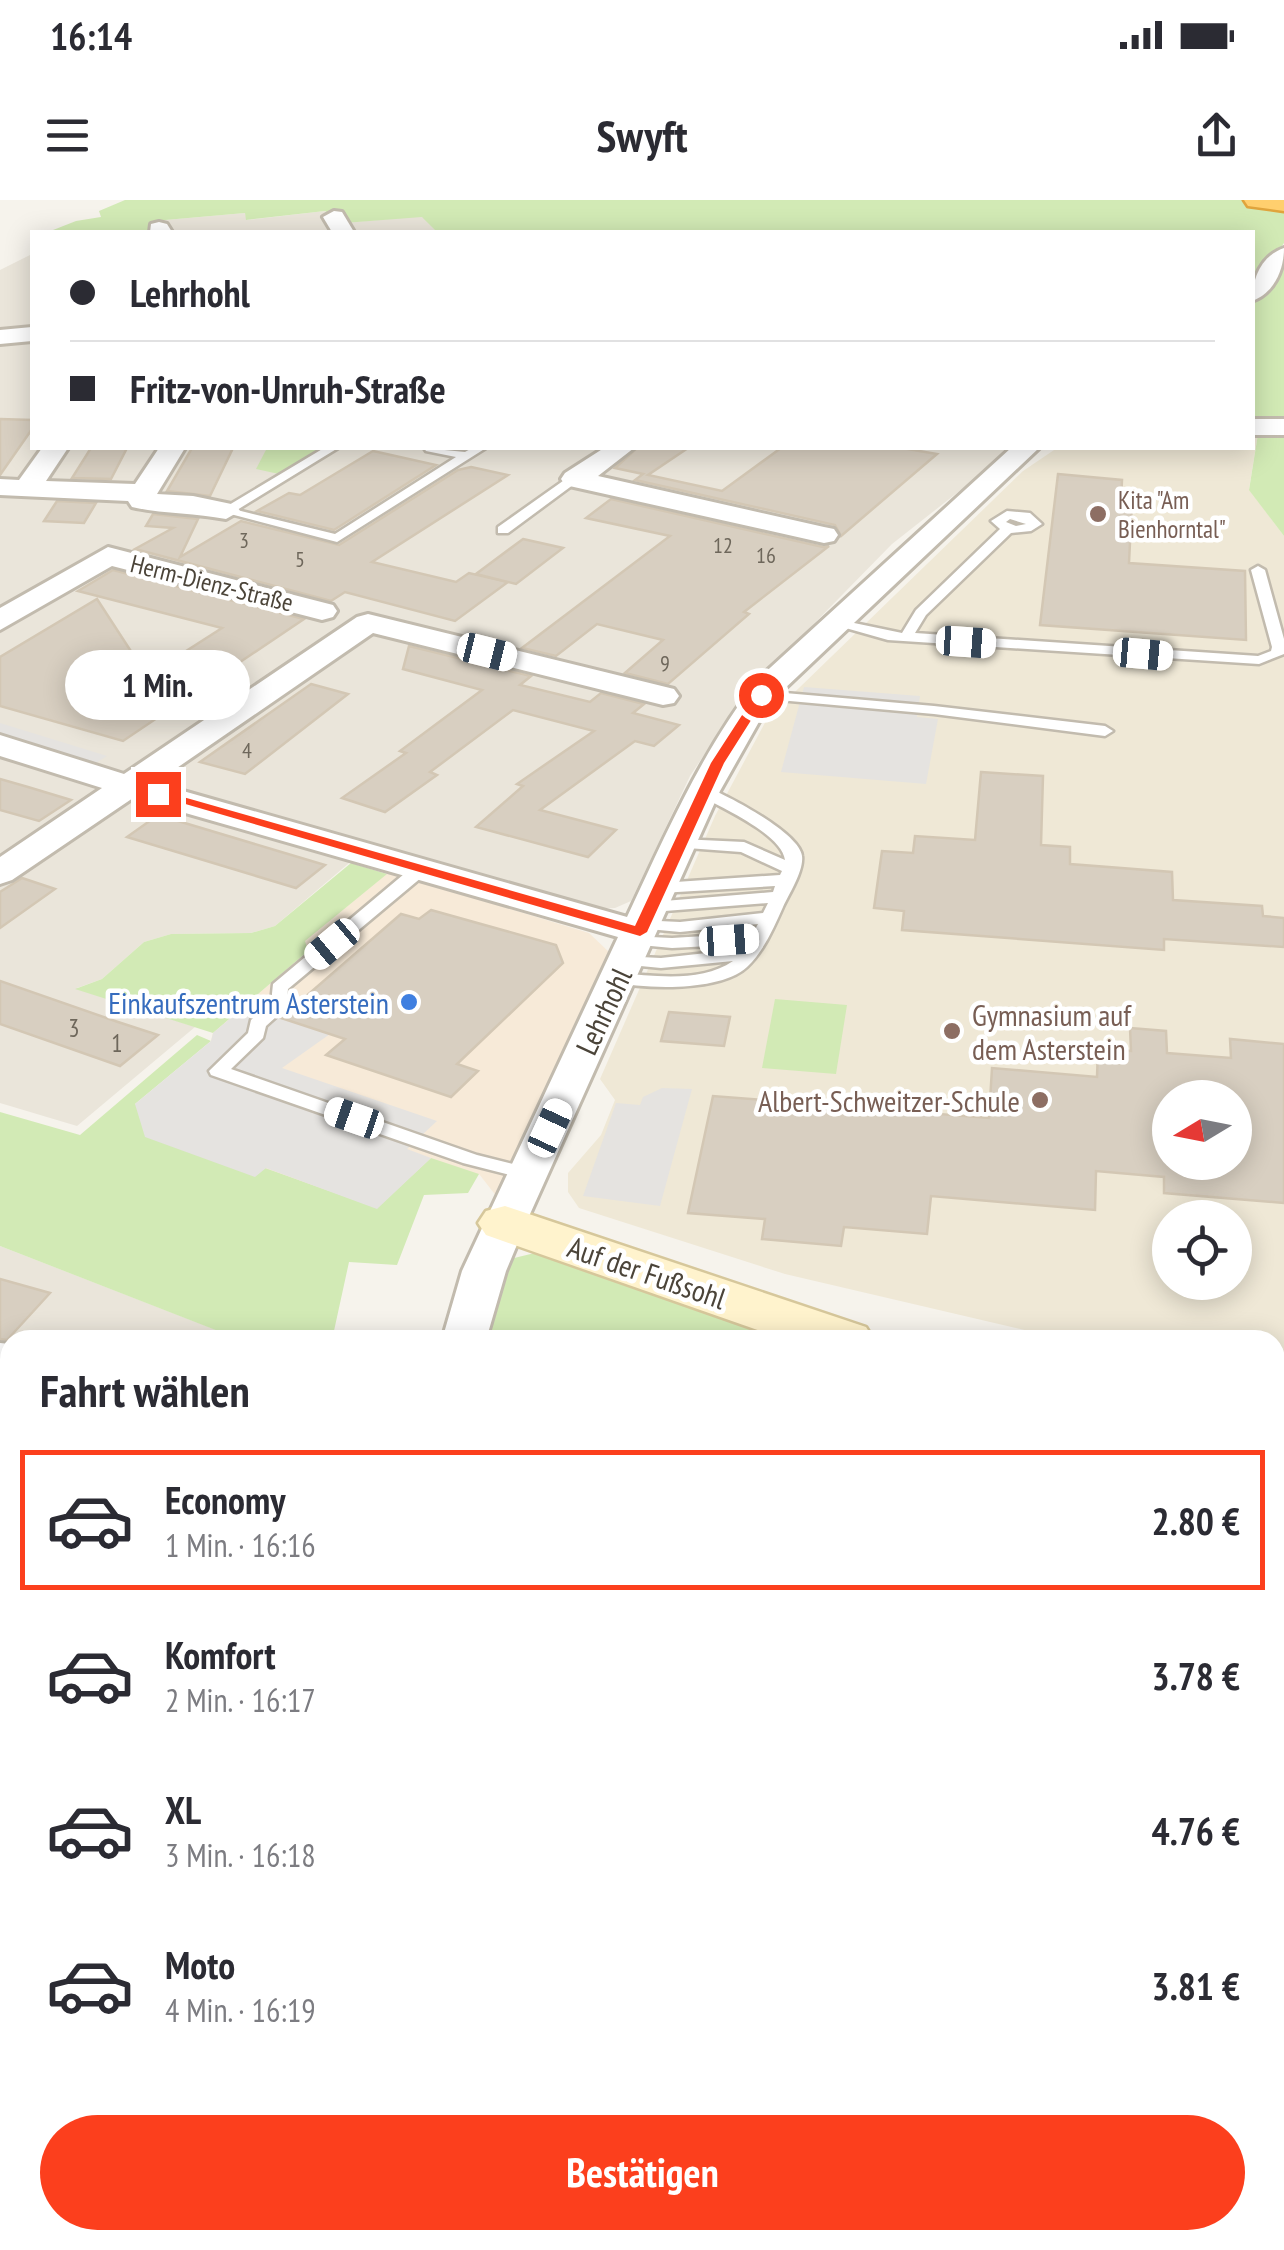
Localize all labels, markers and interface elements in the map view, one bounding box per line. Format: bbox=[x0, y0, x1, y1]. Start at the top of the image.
text: 16:14 bbox=[50, 11, 132, 60]
text: Swyft bbox=[597, 106, 688, 164]
icon: menu bbox=[40, 108, 95, 163]
icon: share bbox=[1189, 108, 1244, 163]
text: Lehrhohl bbox=[130, 268, 250, 317]
text: Fritz-von-Unruh-Straße bbox=[130, 364, 446, 413]
place label: Kita "Am Bienhorntal" bbox=[1118, 484, 1226, 545]
marker: Kita "Am Bienhorntal" bbox=[1087, 503, 1109, 525]
house number: 3 bbox=[239, 526, 249, 554]
house number: 12 bbox=[713, 531, 733, 559]
house number: 16 bbox=[756, 541, 776, 569]
house number: 5 bbox=[295, 545, 305, 573]
street label: Herm-Dienz-Straße bbox=[127, 547, 297, 619]
car bbox=[935, 625, 997, 659]
car bbox=[454, 630, 520, 674]
car bbox=[1112, 636, 1174, 672]
callout: 1 Min. bbox=[66, 649, 250, 719]
house number: 9 bbox=[660, 649, 670, 677]
text: 1 Min. bbox=[122, 664, 193, 706]
route start bbox=[739, 673, 784, 718]
house number: 4 bbox=[242, 736, 252, 764]
route end bbox=[136, 772, 181, 817]
car bbox=[299, 913, 365, 975]
car bbox=[698, 923, 760, 957]
street label: Lehrhohl bbox=[566, 961, 640, 1061]
place label: Einkaufszentrum Asterstein bbox=[108, 983, 389, 1022]
marker: Einkaufszentrum Asterstein bbox=[398, 991, 420, 1013]
place label: Gymnasium auf dem Asterstein bbox=[972, 995, 1132, 1068]
house number: 3 bbox=[68, 1012, 80, 1044]
marker: Gymnasium auf dem Asterstein bbox=[941, 1020, 963, 1042]
house number: 1 bbox=[111, 1027, 123, 1059]
north arrow bbox=[1152, 1080, 1252, 1180]
map controls bbox=[1152, 1080, 1252, 1300]
place label: Albert-Schweitzer-Schule bbox=[758, 1081, 1020, 1120]
marker: Albert-Schweitzer-Schule bbox=[1029, 1089, 1051, 1111]
car bbox=[321, 1094, 387, 1142]
car bbox=[524, 1094, 576, 1162]
button: locate bbox=[1152, 1200, 1252, 1300]
street label: Auf der Fußsohl bbox=[563, 1227, 731, 1317]
text: Fahrt wählen bbox=[40, 1361, 250, 1419]
icon: car bbox=[45, 1475, 135, 1565]
text: Economy bbox=[165, 1475, 285, 1524]
text: 2.80 € bbox=[1151, 1496, 1240, 1545]
text: 1 Min. · 16:16 bbox=[165, 1524, 316, 1566]
icon: car bbox=[45, 1630, 135, 1720]
text: Komfort bbox=[165, 1630, 276, 1679]
text: 3.78 € bbox=[1151, 1651, 1240, 1700]
text: 2 Min. · 16:17 bbox=[165, 1679, 316, 1721]
icon: car bbox=[45, 1785, 135, 1875]
text: XL bbox=[165, 1785, 201, 1834]
text: 4.76 € bbox=[1151, 1806, 1240, 1855]
text: 3 Min. · 16:18 bbox=[165, 1834, 316, 1876]
icon: car bbox=[45, 1940, 135, 2030]
text: Moto bbox=[165, 1940, 235, 1989]
text: 3.81 € bbox=[1151, 1961, 1240, 2010]
text: 4 Min. · 16:19 bbox=[165, 1989, 316, 2031]
button: Bestätigen bbox=[40, 2115, 1245, 2230]

